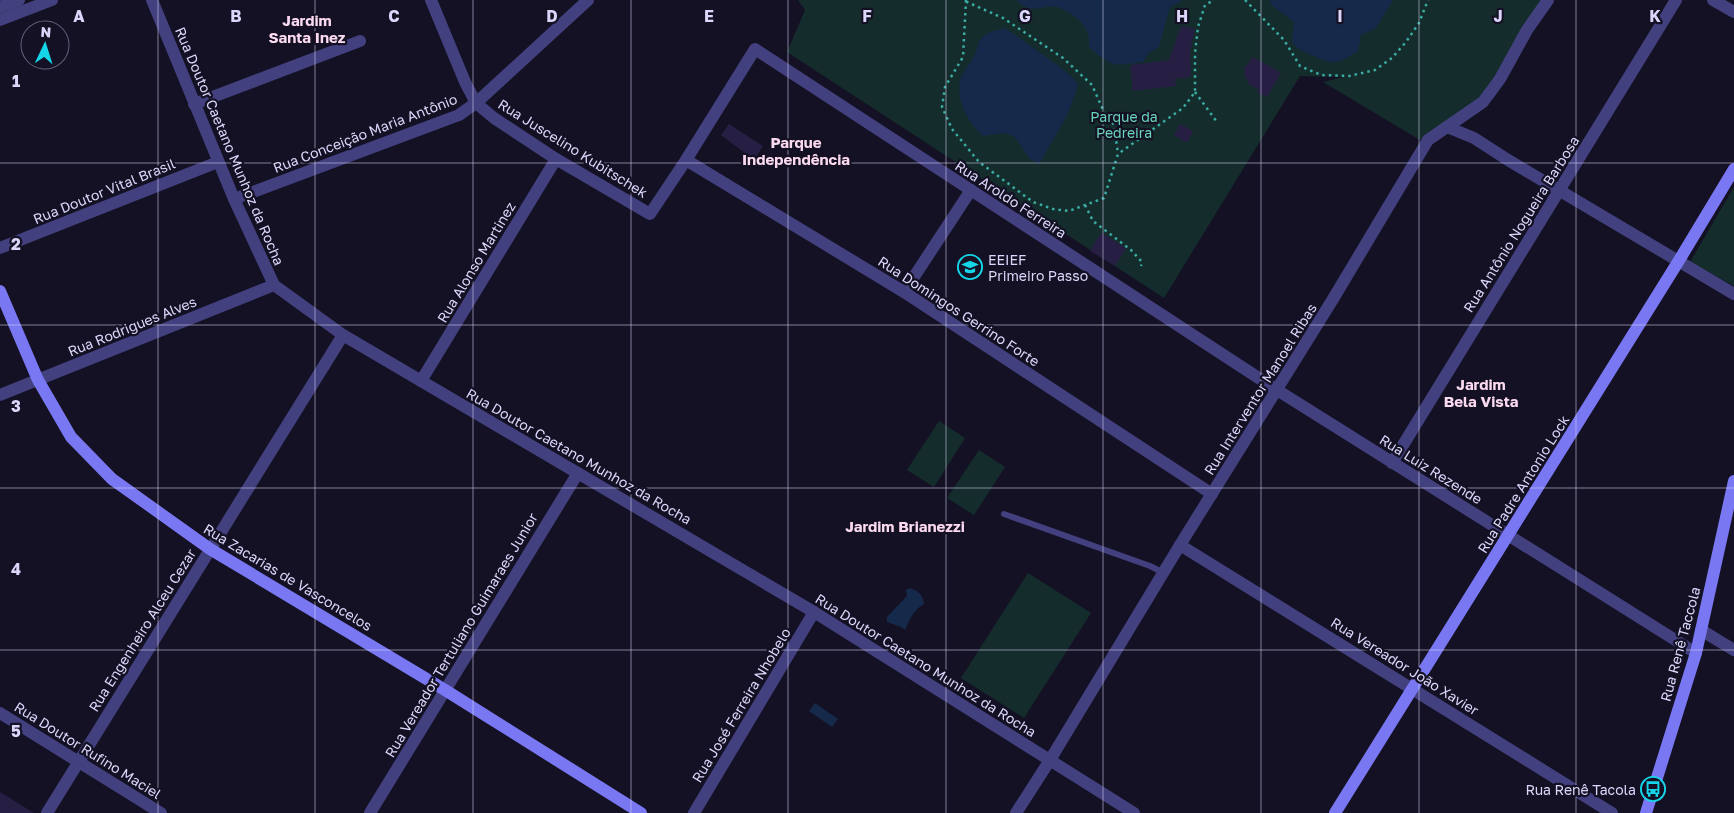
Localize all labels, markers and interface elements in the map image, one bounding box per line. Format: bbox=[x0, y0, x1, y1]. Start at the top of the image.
text: A bbox=[73, 6, 85, 26]
text: B bbox=[230, 6, 242, 26]
text: C bbox=[388, 6, 400, 26]
text: D bbox=[546, 6, 558, 26]
text: E bbox=[704, 6, 714, 26]
text: F bbox=[862, 6, 872, 26]
text: G bbox=[1019, 6, 1031, 26]
text: H bbox=[1176, 6, 1188, 26]
text: I bbox=[1337, 6, 1343, 26]
text: J bbox=[1493, 6, 1503, 26]
text: K bbox=[1649, 6, 1661, 26]
district label: Jardim Santa Inez bbox=[269, 11, 346, 46]
north arrow bbox=[20, 20, 70, 70]
text: N bbox=[40, 23, 52, 40]
street label: Rua Doutor Caetano Munhoz da Rocha bbox=[172, 24, 288, 268]
text: 1 bbox=[12, 71, 20, 91]
street label: Rua Conceição Maria Antônio bbox=[271, 90, 459, 176]
street label: Rua Juscelino Kubitschek bbox=[495, 95, 651, 201]
park label: Parque da Pedreira bbox=[1090, 108, 1158, 141]
district label: Parque Independência bbox=[742, 133, 850, 168]
street label: Rua Antônio Nogueira Barbosa bbox=[1459, 133, 1583, 315]
street label: Rua Doutor Vital Brasil bbox=[31, 155, 177, 227]
street label: Rua Aroldo Ferreira bbox=[952, 157, 1070, 241]
street label: Rua Alonso Martinez bbox=[433, 199, 519, 325]
text: 2 bbox=[11, 234, 21, 254]
place label: EEIEF Primeiro Passo bbox=[988, 251, 1088, 284]
street label: Rua Domingos Gerrino Forte bbox=[875, 252, 1043, 370]
school or university icon: EEIEF Primeiro Passo bbox=[957, 254, 983, 280]
street label: Rua Rodrigues Alves bbox=[65, 292, 199, 360]
street label: Rua Interventor Manoel Ribas bbox=[1200, 300, 1320, 478]
district label: Jardim Bela Vista bbox=[1444, 375, 1519, 410]
street label: Rua Doutor Caetano Munhoz da Rocha bbox=[463, 384, 695, 528]
text: 3 bbox=[11, 396, 21, 416]
street label: Rua Padre Antonio Lock bbox=[1474, 412, 1573, 556]
street label: Rua Luiz Rezende bbox=[1377, 431, 1485, 507]
street label: Rua Vereador Tertuliano Guimaraes Junior bbox=[381, 509, 541, 760]
district label: Jardim Brianezzi bbox=[845, 517, 965, 535]
street label: Rua Zacarias de Vasconcelos bbox=[201, 520, 375, 634]
street label: Rua Engenheiro Alceu Cezar bbox=[85, 545, 199, 714]
text: 4 bbox=[11, 559, 21, 579]
street label: Rua Renê Taccola bbox=[1656, 585, 1704, 703]
street label: Rua Doutor Caetano Munhoz da Rocha bbox=[813, 590, 1039, 740]
street label: Rua Vereador João Xavier bbox=[1328, 613, 1482, 719]
street label: Rua José Ferreira Nhobelo bbox=[688, 625, 794, 785]
street label: Rua Doutor Rufino Maciel bbox=[12, 698, 164, 802]
text: 5 bbox=[11, 721, 21, 741]
bus stop icon: Rua Renê Tacola bbox=[1640, 776, 1666, 802]
place label: Rua Renê Tacola bbox=[1525, 781, 1636, 798]

